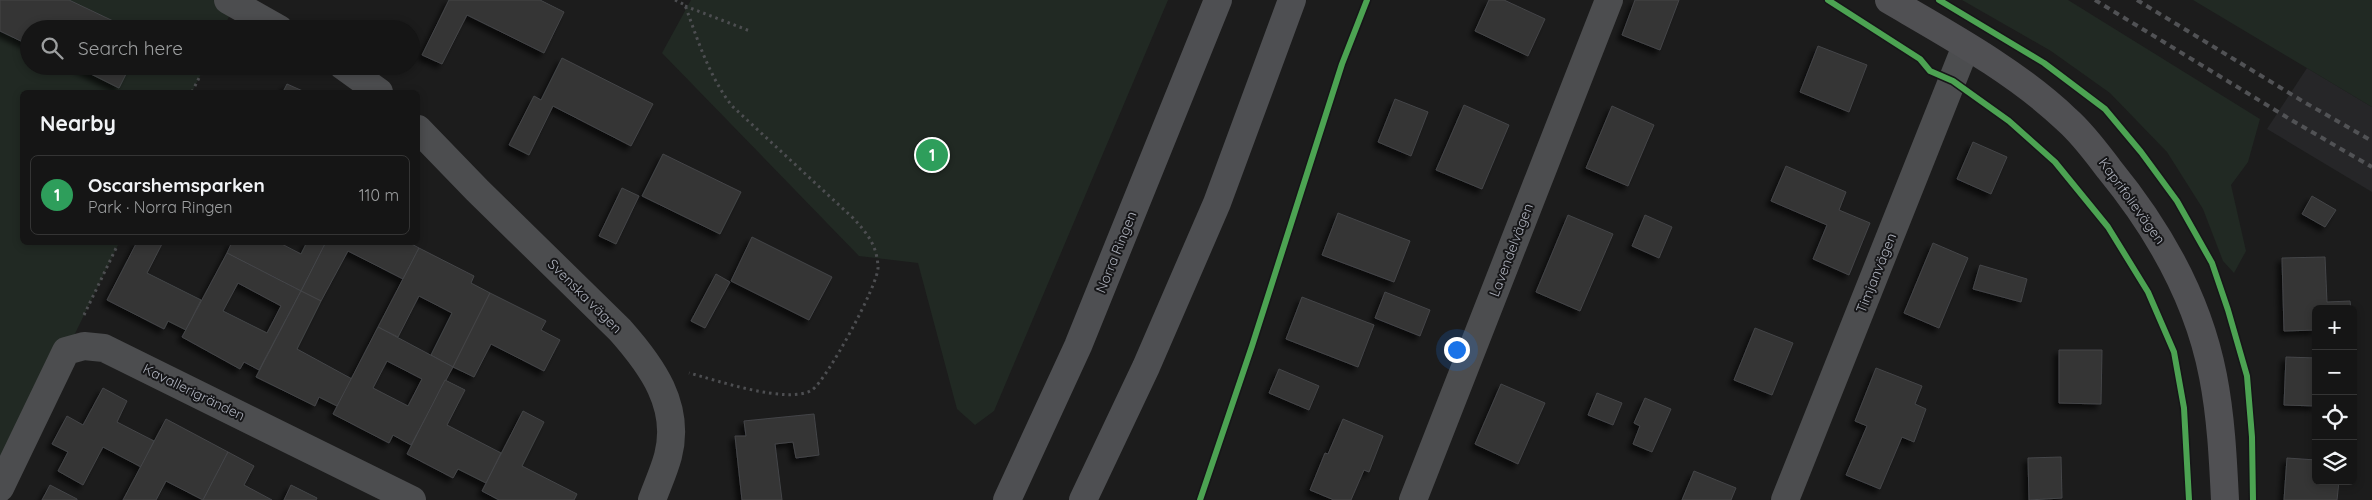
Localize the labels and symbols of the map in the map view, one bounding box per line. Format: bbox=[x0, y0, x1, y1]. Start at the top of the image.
pin: 1 bbox=[916, 136, 948, 174]
street label: Kaprifolievägen bbox=[2095, 154, 2169, 248]
street label: Lavendelvägen bbox=[1485, 201, 1537, 299]
street label: Norra Ringen bbox=[1091, 209, 1141, 295]
street label: Timjanvägen bbox=[1852, 230, 1900, 316]
street label: Svenska vägen bbox=[544, 255, 626, 337]
your location bbox=[1444, 337, 1470, 363]
street label: Kavallerigränden bbox=[140, 360, 248, 424]

